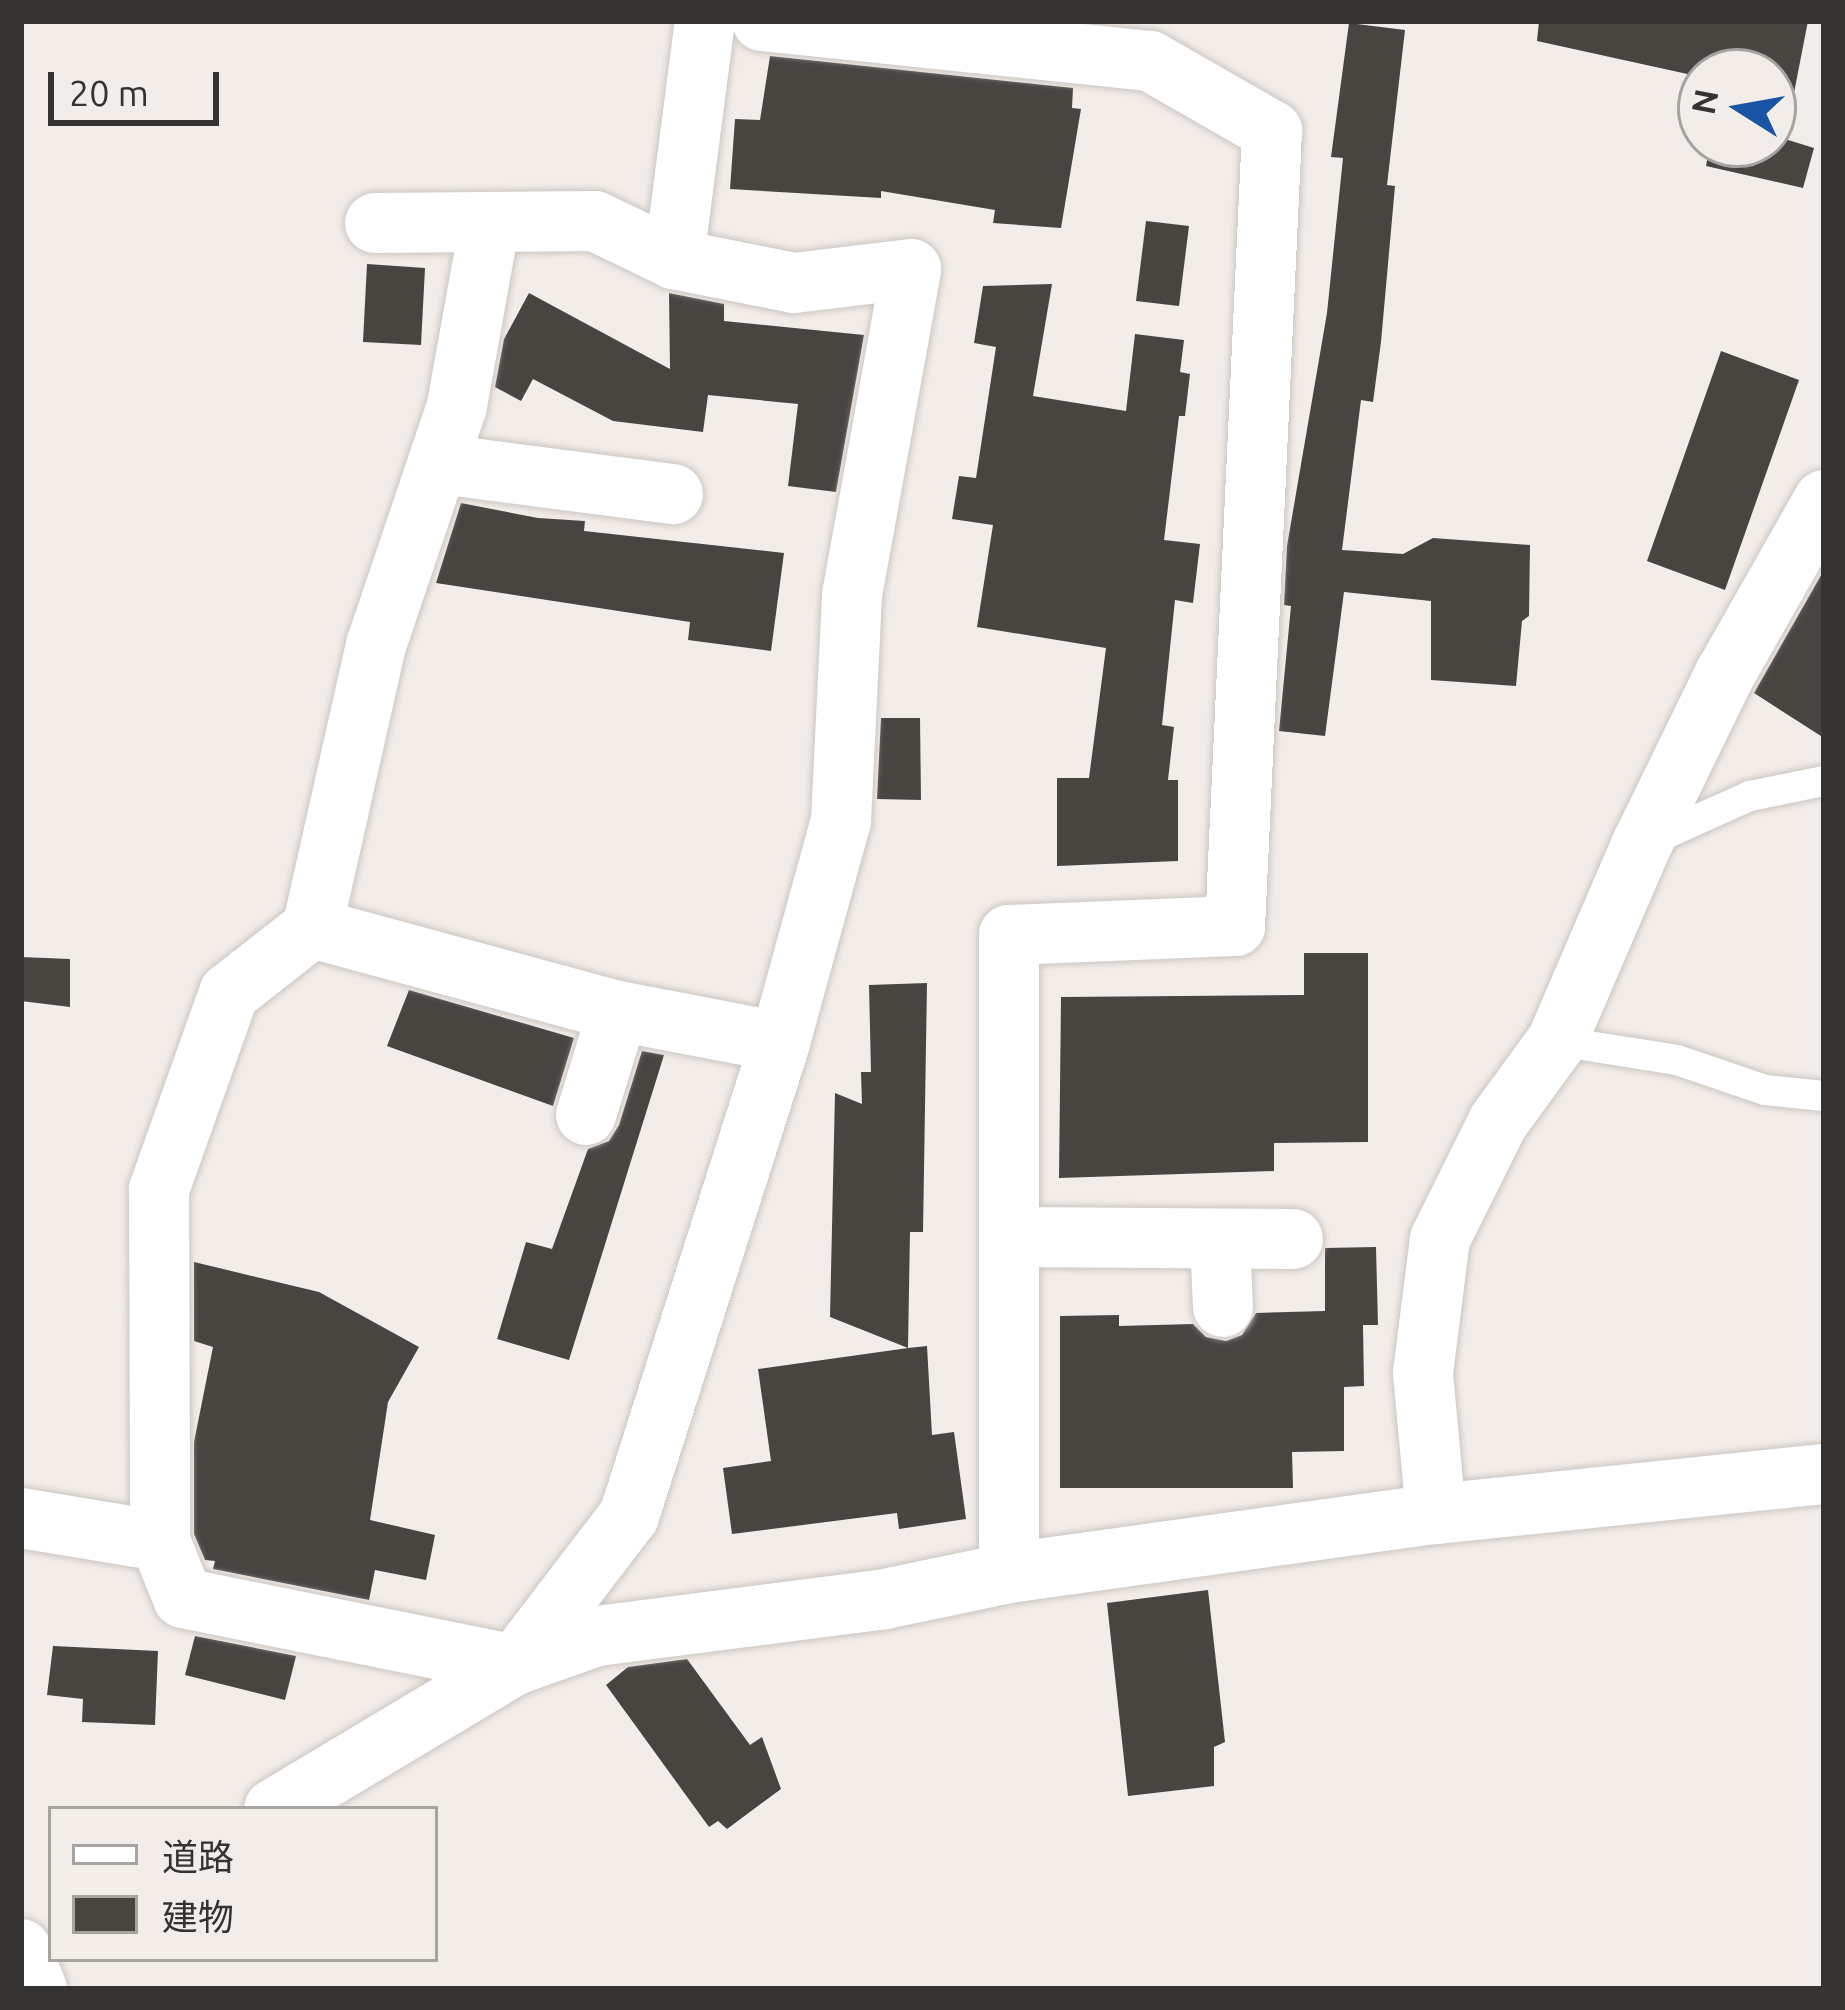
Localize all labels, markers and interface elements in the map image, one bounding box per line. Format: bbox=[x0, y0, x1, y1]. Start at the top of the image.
scale bar bbox=[54, 48, 225, 122]
north arrow bbox=[1677, 48, 1797, 168]
text: 20 m bbox=[69, 72, 149, 113]
text: N bbox=[1684, 86, 1725, 117]
legend bbox=[48, 1806, 438, 1962]
text: 道路 bbox=[162, 1836, 234, 1877]
text: 建物 bbox=[162, 1896, 234, 1937]

